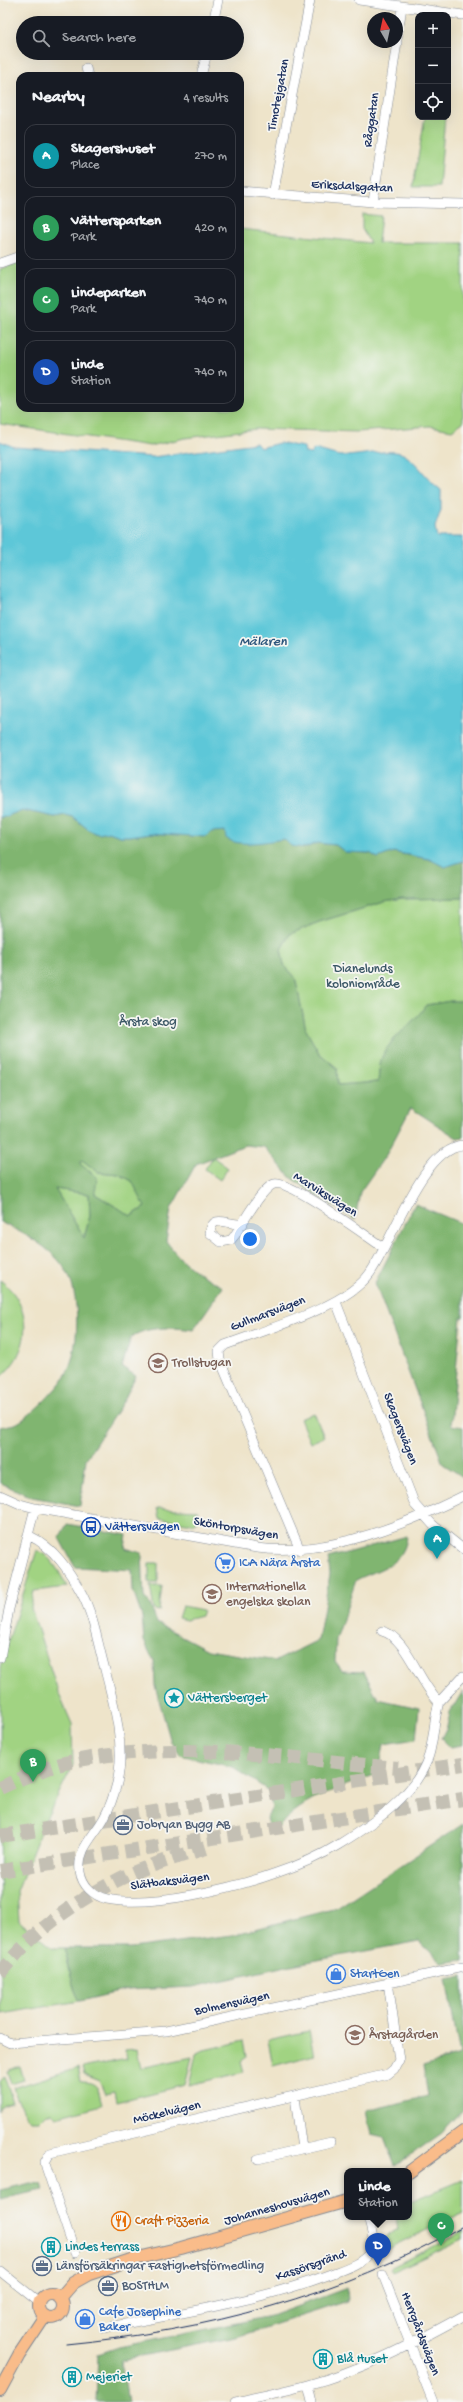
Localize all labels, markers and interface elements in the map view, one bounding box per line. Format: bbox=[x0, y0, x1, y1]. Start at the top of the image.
north arrow bbox=[367, 12, 403, 48]
map controls bbox=[415, 12, 451, 120]
button: + bbox=[415, 12, 451, 48]
search box bbox=[16, 16, 244, 60]
icon: search bbox=[30, 27, 52, 49]
text: Search here bbox=[62, 29, 136, 47]
button: − bbox=[415, 48, 451, 84]
street label: Timotejgatan bbox=[264, 57, 293, 133]
button: locate bbox=[415, 84, 451, 120]
text: Nearby bbox=[32, 88, 85, 108]
text: 4 results bbox=[184, 91, 228, 106]
street label: Råggatan bbox=[361, 91, 383, 148]
text: Skagershuset bbox=[71, 140, 155, 158]
text: A bbox=[42, 149, 50, 164]
text: 270 m bbox=[194, 149, 227, 164]
text: Place bbox=[71, 158, 99, 173]
street label: Eriksdalsgatan bbox=[311, 177, 394, 197]
text: Vättersparken bbox=[71, 212, 161, 230]
text: B bbox=[43, 221, 49, 236]
text: 420 m bbox=[195, 221, 227, 236]
text: Park bbox=[71, 230, 96, 245]
text: Lindeparken bbox=[71, 284, 146, 302]
text: C bbox=[42, 293, 50, 308]
text: 740 m bbox=[194, 293, 227, 308]
text: Park bbox=[71, 302, 96, 317]
text: Linde bbox=[71, 356, 103, 374]
text: D bbox=[42, 365, 50, 380]
text: 740 m bbox=[194, 365, 227, 380]
text: Station bbox=[71, 374, 111, 389]
water label: Mälaren bbox=[239, 634, 287, 651]
park label: Dianelunds koloniområde bbox=[326, 962, 400, 992]
park label: Årsta skog bbox=[119, 1014, 177, 1030]
street label: Marviksvägen bbox=[290, 1169, 361, 1221]
your location bbox=[240, 1229, 260, 1249]
street label: Gullmarsvägen bbox=[228, 1293, 308, 1335]
school or university icon: Trollstugan bbox=[147, 1352, 169, 1374]
place label: Trollstugan bbox=[171, 1356, 232, 1371]
street label: Skagersvägen bbox=[379, 1391, 421, 1468]
street label: Sköntorpsvägen bbox=[192, 1514, 280, 1544]
bus stop icon: Vättersvägen bbox=[80, 1516, 102, 1538]
place label: Vättersvägen bbox=[104, 1520, 180, 1535]
pin: A bbox=[424, 1526, 450, 1559]
supermarket icon: ICA Nära Årsta bbox=[214, 1552, 236, 1574]
place label: ICA Nära Årsta bbox=[239, 1555, 321, 1571]
place label: Internationella engelska skolan bbox=[226, 1580, 311, 1610]
school or university icon: Internationella engelska skolan bbox=[201, 1583, 223, 1605]
place icon: Vättersberget bbox=[163, 1687, 185, 1709]
place label: Vättersberget bbox=[187, 1691, 268, 1706]
pin: B bbox=[20, 1749, 46, 1782]
office icon: Jobryan Bygg AB bbox=[112, 1814, 134, 1836]
place label: Jobryan Bygg AB bbox=[137, 1818, 231, 1833]
street label: Slätbaksvägen bbox=[130, 1870, 211, 1894]
shop icon: StartGen bbox=[325, 1963, 347, 1985]
place label: StartGen bbox=[350, 1967, 400, 1982]
street label: Bolmensvägen bbox=[192, 1989, 272, 2019]
school or university icon: Årstagården bbox=[344, 2024, 366, 2046]
place label: Årstagården bbox=[369, 2027, 439, 2043]
street label: Möckelvägen bbox=[132, 2098, 203, 2128]
popup bbox=[344, 2168, 412, 2220]
text: Linde bbox=[358, 2178, 391, 2196]
street label: Johanneshovsvägen bbox=[222, 2185, 332, 2229]
text: Station bbox=[358, 2196, 398, 2211]
restaurant icon: Craft Pizzeria bbox=[110, 2210, 132, 2232]
pin: C bbox=[428, 2213, 454, 2246]
place label: Craft Pizzeria bbox=[135, 2214, 210, 2229]
pin: D bbox=[365, 2233, 391, 2266]
building icon: Lindes terrass bbox=[40, 2236, 62, 2258]
place label: Lindes terrass bbox=[65, 2240, 140, 2255]
street label: Kassörsgränd bbox=[274, 2247, 349, 2285]
office icon: Länsförsäkringar Fastighetsförmedling bbox=[31, 2255, 53, 2277]
place label: Länsförsäkringar Fastighetsförmedling bbox=[56, 2259, 264, 2274]
office icon: BOSTHLM bbox=[97, 2275, 119, 2297]
place label: BOSTHLM bbox=[121, 2279, 170, 2294]
street label: Herrgårdsvägen bbox=[397, 2290, 443, 2379]
place label: Cafe Josephine Baker bbox=[98, 2305, 182, 2335]
shop icon: Cafe Josephine Baker bbox=[74, 2308, 96, 2330]
building icon: Blå Huset bbox=[312, 2348, 334, 2370]
place label: Blå Huset bbox=[336, 2352, 389, 2367]
building icon: Mejeriet bbox=[61, 2366, 83, 2388]
place label: Mejeriet bbox=[86, 2370, 133, 2385]

